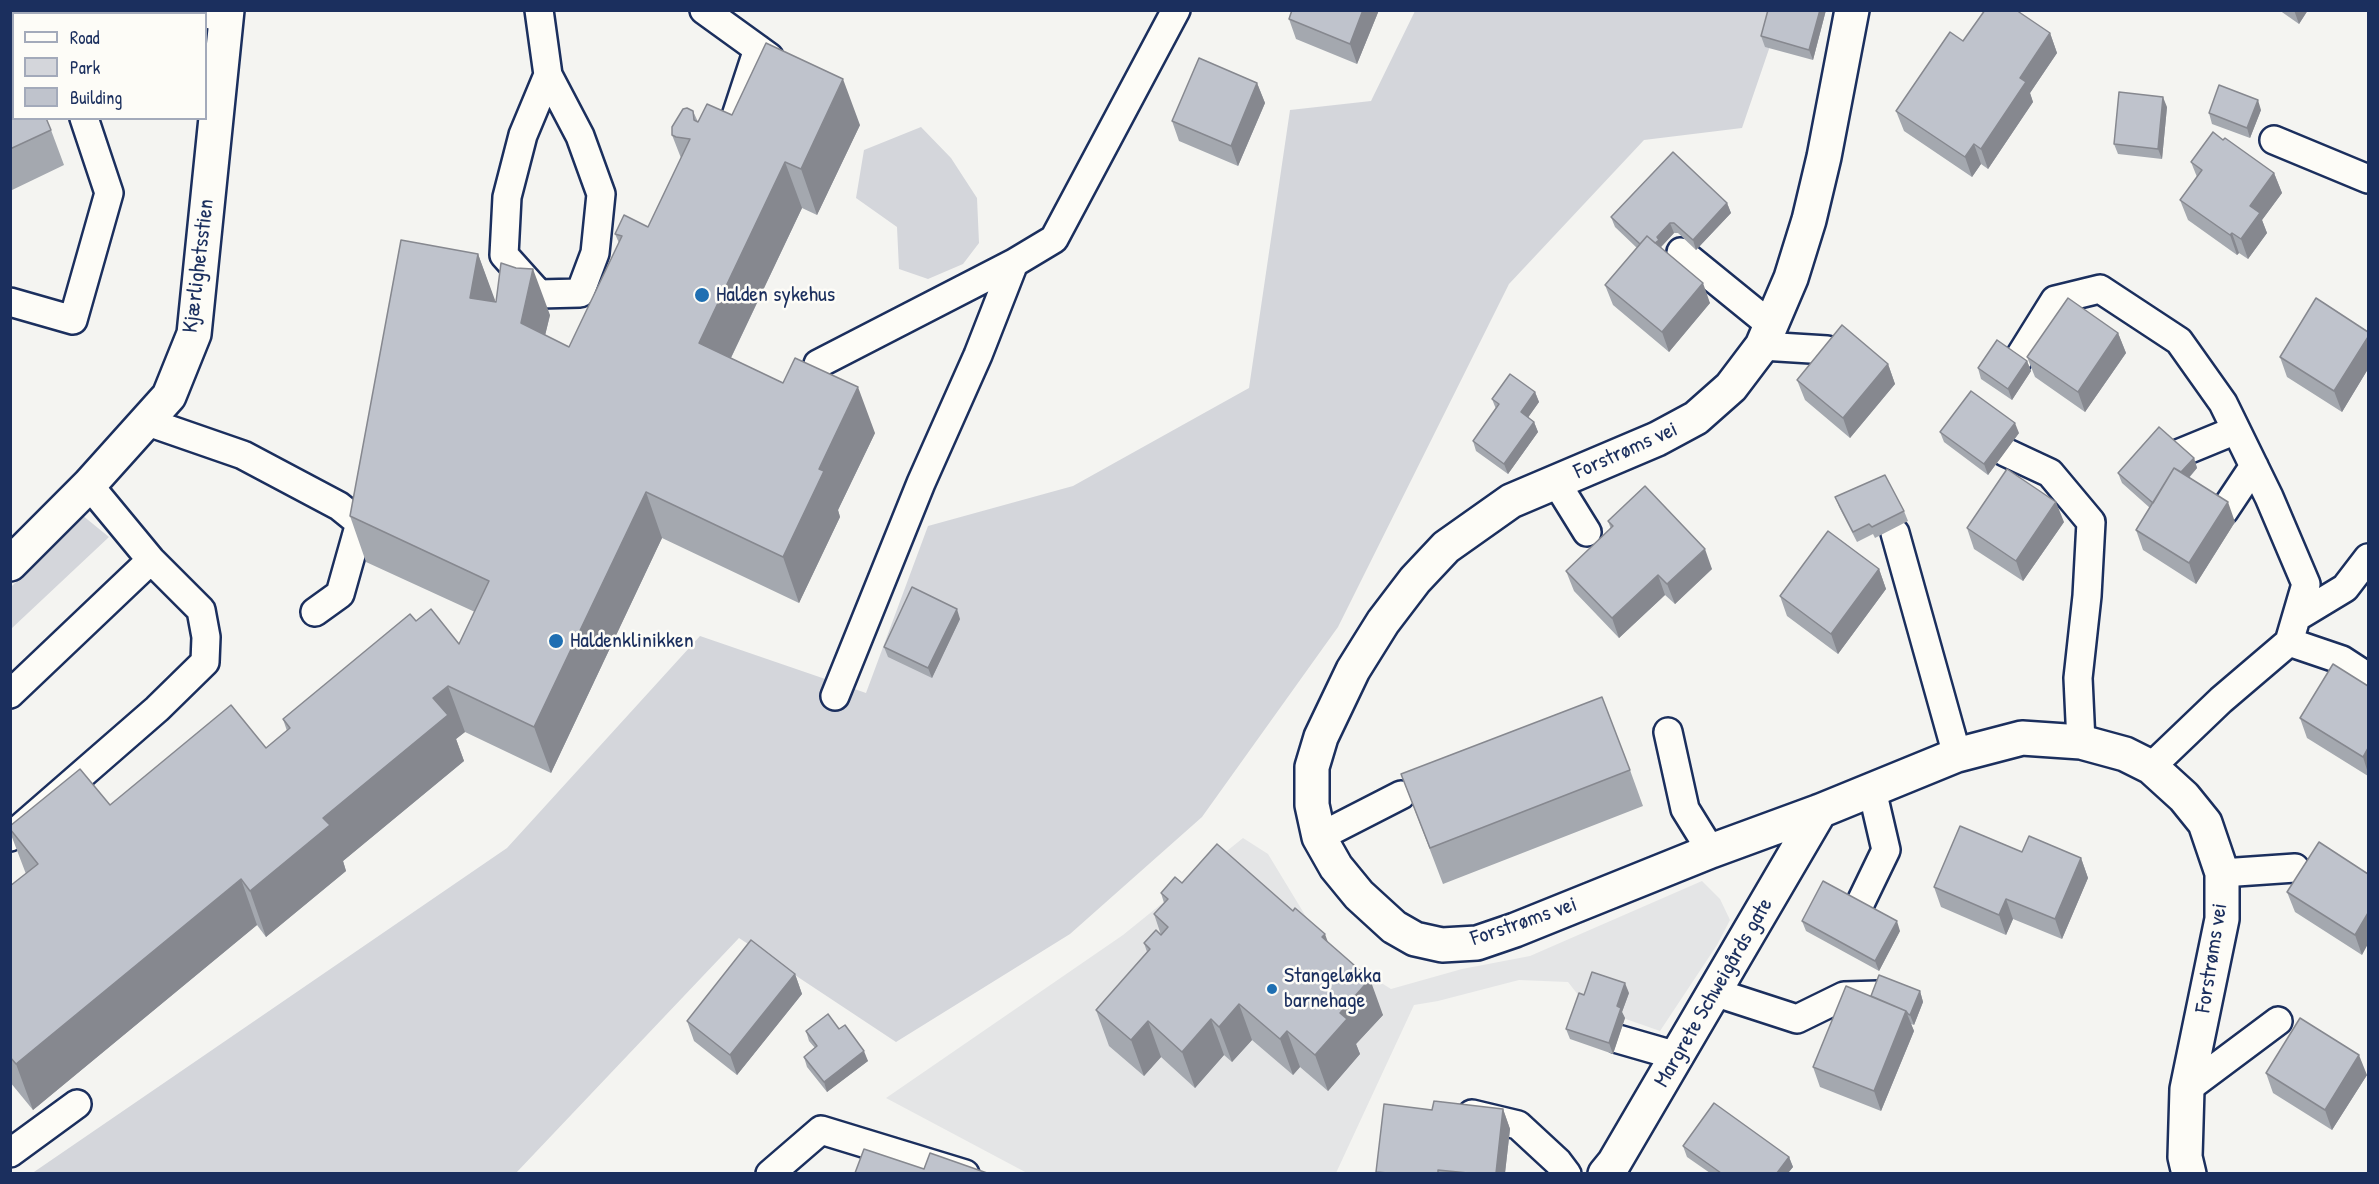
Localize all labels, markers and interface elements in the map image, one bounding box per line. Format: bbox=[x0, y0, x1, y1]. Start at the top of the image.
legend bbox=[12, 12, 207, 120]
text: Road bbox=[70, 25, 100, 50]
text: Park bbox=[70, 55, 100, 80]
text: Building bbox=[70, 85, 122, 110]
street label: Kjærlighetsstien bbox=[178, 198, 220, 334]
place label: Halden sykehus bbox=[716, 282, 835, 308]
marker: Halden sykehus bbox=[693, 286, 711, 304]
street label: Forstrøms vei bbox=[1570, 417, 1682, 485]
place label: Haldenklinikken bbox=[570, 628, 694, 654]
marker: Haldenklinikken bbox=[547, 632, 565, 650]
street label: Forstrøms vei bbox=[1468, 892, 1580, 952]
street label: Margrete Schweigårds gate bbox=[1649, 894, 1779, 1092]
street label: Forstrøms vei bbox=[2190, 901, 2234, 1015]
place label: Stangeløkka barnehage bbox=[1284, 963, 1381, 1014]
marker: Stangeløkka barnehage bbox=[1265, 982, 1279, 996]

